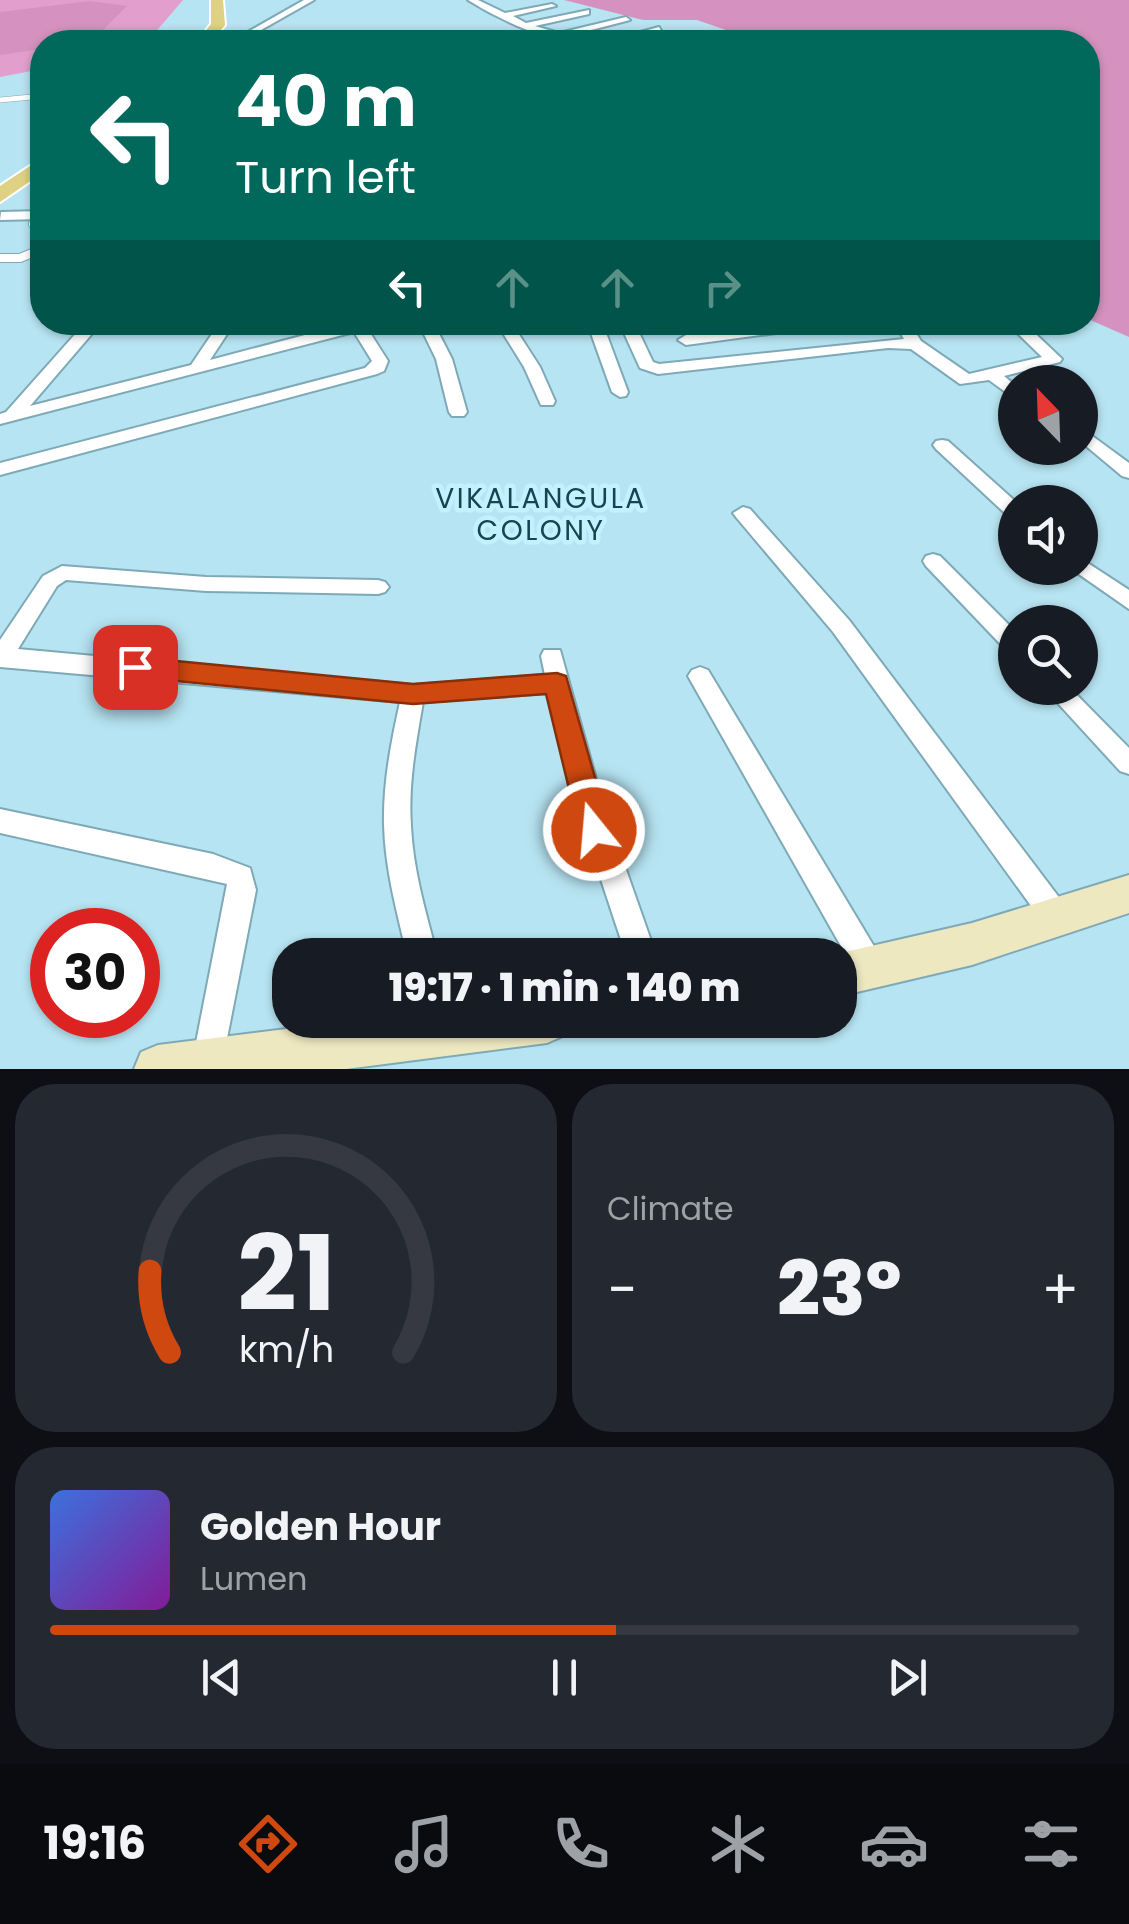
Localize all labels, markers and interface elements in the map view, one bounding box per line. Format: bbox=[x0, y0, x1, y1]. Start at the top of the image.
text: 40 m bbox=[235, 52, 417, 151]
icon: left bbox=[70, 70, 200, 200]
text: Turn left bbox=[235, 146, 416, 209]
icon: left bbox=[380, 260, 435, 315]
icon: ahead bbox=[485, 260, 540, 315]
icon: ahead bbox=[590, 260, 645, 315]
icon: right bbox=[695, 260, 750, 315]
north arrow bbox=[998, 365, 1098, 465]
map controls bbox=[998, 365, 1098, 705]
district label: VIKALANGULA COLONY bbox=[435, 479, 647, 550]
button: sound bbox=[998, 485, 1098, 585]
button: search bbox=[998, 605, 1098, 705]
pin bbox=[93, 625, 178, 710]
icon: arrive bbox=[108, 640, 163, 695]
position arrow bbox=[542, 778, 646, 882]
speed limit sign: 30 bbox=[30, 908, 160, 1038]
text: 19:17 · 1 min · 140 m bbox=[389, 961, 740, 1014]
text: Climate bbox=[607, 1186, 734, 1231]
text: 21 bbox=[237, 1201, 335, 1346]
text: 23° bbox=[777, 1236, 902, 1341]
text: − bbox=[607, 1251, 637, 1328]
text: + bbox=[1041, 1251, 1079, 1328]
text: km/h bbox=[238, 1324, 334, 1375]
text: Golden Hour bbox=[200, 1500, 441, 1553]
text: Lumen bbox=[200, 1556, 308, 1601]
icon: previous bbox=[194, 1650, 249, 1705]
icon: pause bbox=[537, 1650, 592, 1705]
icon: next bbox=[880, 1650, 935, 1705]
icon: directions bbox=[233, 1809, 303, 1879]
icon: music bbox=[389, 1809, 459, 1879]
icon: phone bbox=[546, 1809, 616, 1879]
icon: climate bbox=[703, 1809, 773, 1879]
icon: car bbox=[859, 1809, 929, 1879]
icon: filters bbox=[1016, 1809, 1086, 1879]
text: 19:16 bbox=[43, 1812, 146, 1875]

